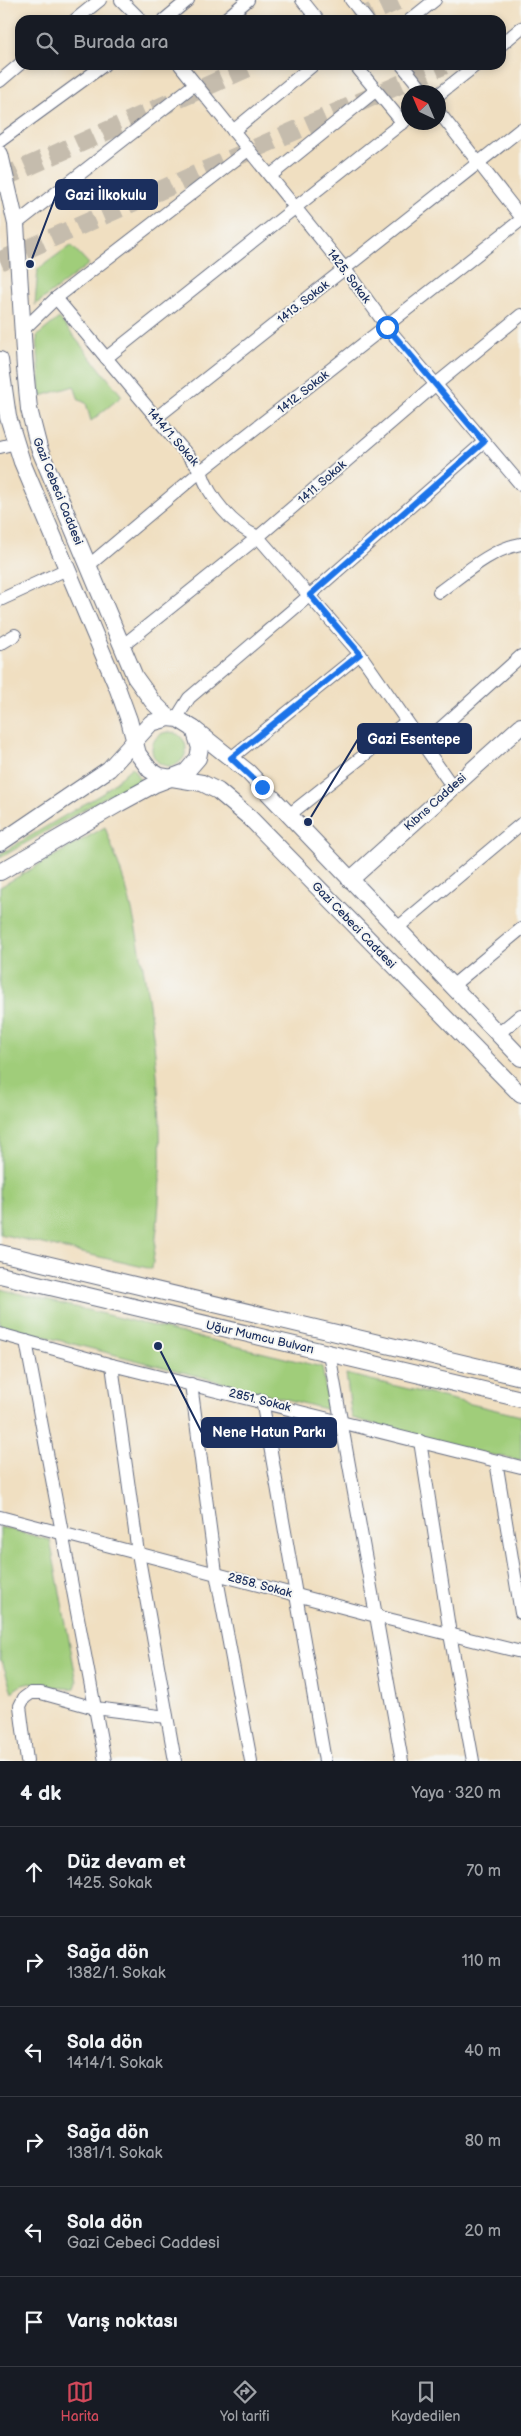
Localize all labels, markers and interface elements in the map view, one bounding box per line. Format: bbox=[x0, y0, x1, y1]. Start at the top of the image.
search box bbox=[15, 15, 506, 70]
icon: search bbox=[33, 29, 61, 57]
text: Burada ara bbox=[73, 31, 169, 54]
north arrow bbox=[401, 85, 446, 130]
callout: Gazi İlkokulu bbox=[56, 180, 157, 209]
text: Gazi İlkokulu bbox=[65, 185, 147, 204]
street label: 1425. Sokak bbox=[323, 246, 374, 306]
street label: 1413. Sokak bbox=[274, 277, 332, 327]
route start bbox=[376, 316, 399, 339]
street label: 1412. Sokak bbox=[274, 367, 332, 417]
street label: 1414/1. Sokak bbox=[143, 405, 202, 469]
street label: Gazi Cebeci Caddesi bbox=[29, 435, 86, 547]
street label: 1411. Sokak bbox=[295, 457, 350, 507]
callout: Gazi Esentepe bbox=[358, 724, 471, 753]
text: Gazi Esentepe bbox=[368, 731, 460, 748]
street label: Kıbrıs Caddesi bbox=[401, 770, 470, 834]
route end bbox=[251, 776, 274, 799]
street label: Gazi Cebeci Caddesi bbox=[308, 879, 399, 972]
street label: Uğur Mumcu Bulvarı bbox=[204, 1318, 316, 1357]
street label: 2851. Sokak bbox=[227, 1386, 293, 1415]
callout: Nene Hatun Parkı bbox=[202, 1418, 336, 1447]
text: Nene Hatun Parkı bbox=[212, 1424, 326, 1441]
street label: 2858. Sokak bbox=[226, 1570, 294, 1601]
text: 4 dk bbox=[20, 1781, 61, 1806]
text: Yaya · 320 m bbox=[411, 1784, 501, 1803]
text: Düz devam et bbox=[67, 1851, 186, 1874]
icon: ahead bbox=[20, 1858, 48, 1886]
text: 70 m bbox=[466, 1862, 501, 1881]
text: 1425. Sokak bbox=[67, 1874, 152, 1893]
text: Sağa dön bbox=[67, 1941, 149, 1964]
icon: right bbox=[20, 1948, 48, 1976]
text: 110 m bbox=[462, 1952, 501, 1971]
text: 1382/1. Sokak bbox=[67, 1964, 166, 1983]
text: Sola dön bbox=[67, 2031, 143, 2054]
icon: left bbox=[20, 2038, 48, 2066]
text: 40 m bbox=[464, 2042, 501, 2061]
text: 1414/1. Sokak bbox=[67, 2054, 163, 2073]
text: Sağa dön bbox=[67, 2121, 149, 2144]
icon: right bbox=[20, 2128, 48, 2156]
text: 80 m bbox=[465, 2132, 501, 2151]
text: 1381/1. Sokak bbox=[67, 2144, 162, 2163]
text: Sola dön bbox=[67, 2211, 143, 2234]
icon: left bbox=[20, 2218, 48, 2246]
text: 20 m bbox=[465, 2222, 501, 2241]
text: Gazi Cebeci Caddesi bbox=[67, 2234, 220, 2253]
icon: arrive bbox=[20, 2308, 48, 2336]
text: Varış noktası bbox=[67, 2310, 178, 2333]
tab: Harita bbox=[61, 2378, 99, 2425]
tab: Yol tarifi bbox=[220, 2378, 270, 2425]
tab: Kaydedilen bbox=[391, 2378, 460, 2425]

